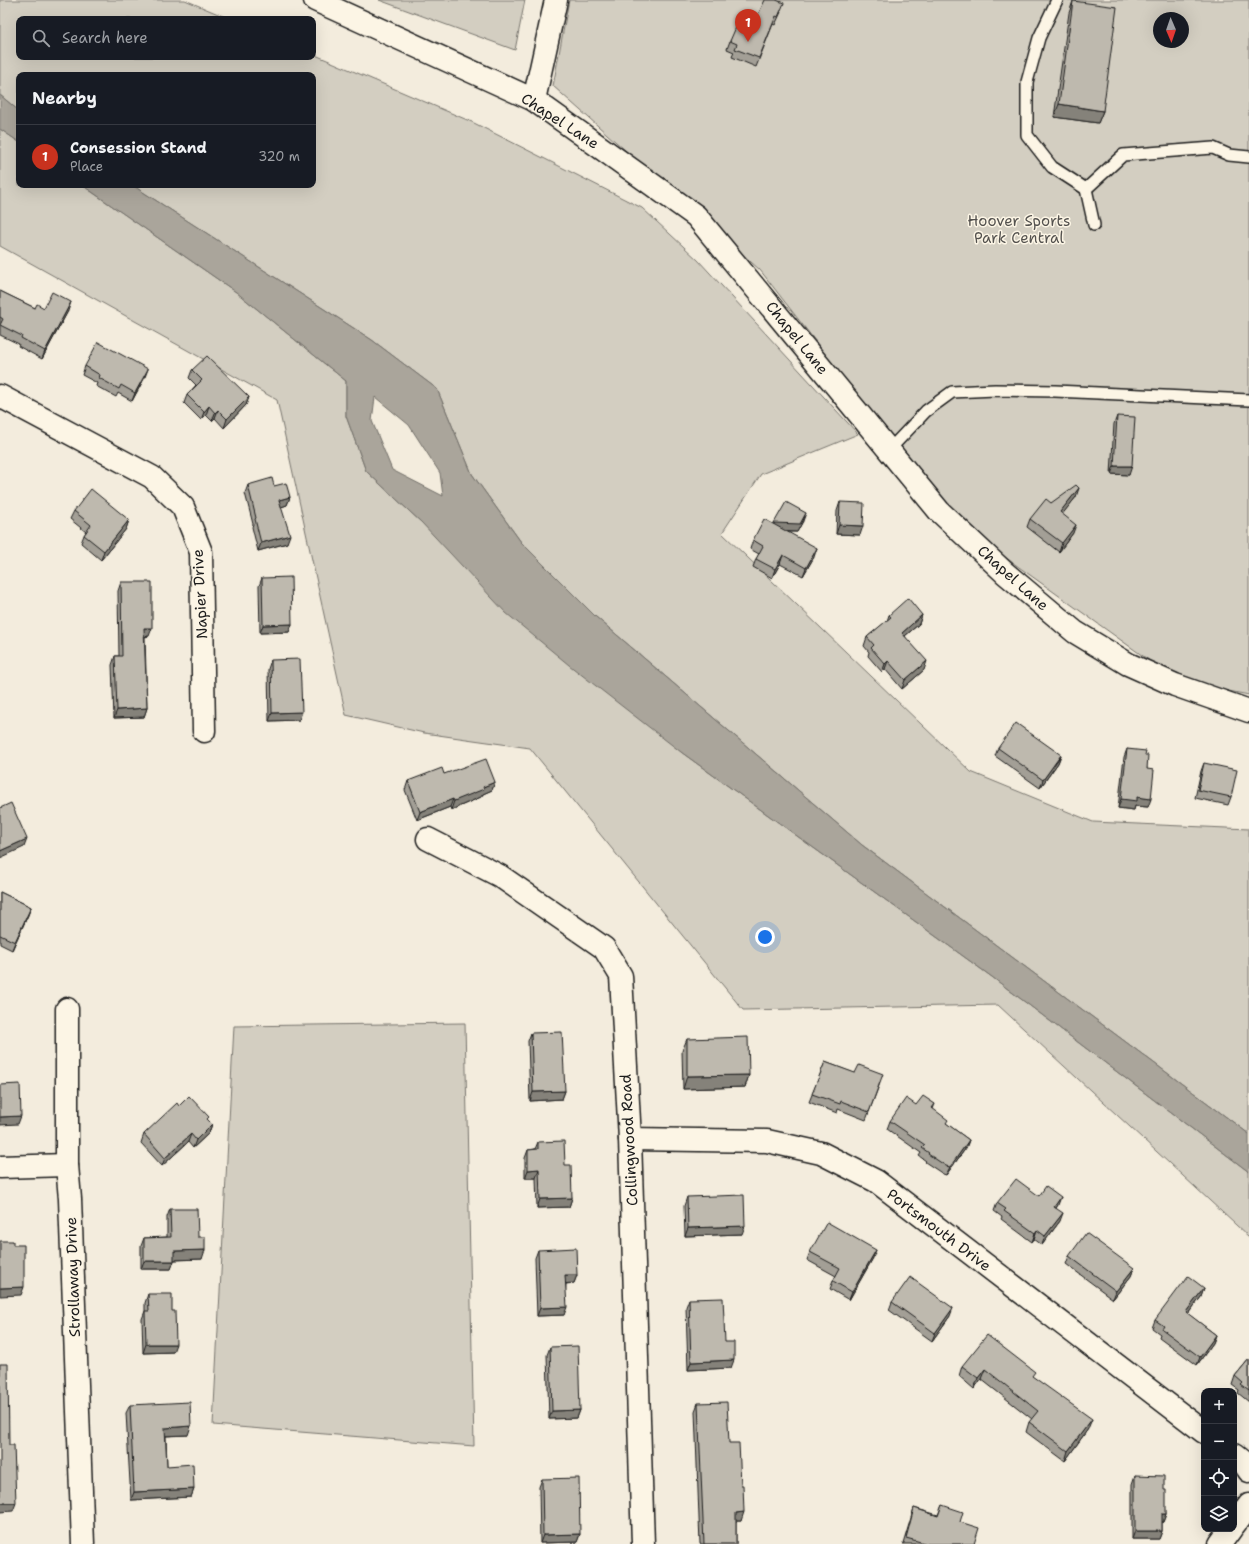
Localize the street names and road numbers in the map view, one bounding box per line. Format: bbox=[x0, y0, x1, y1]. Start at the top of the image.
street label: Chapel Lane bbox=[517, 88, 603, 154]
street label: Chapel Lane bbox=[761, 297, 833, 379]
street label: Chapel Lane bbox=[973, 541, 1053, 615]
street label: Napier Drive bbox=[188, 548, 212, 640]
street label: Collingwood Road bbox=[616, 1073, 642, 1207]
street label: Portsmouth Drive bbox=[883, 1184, 995, 1276]
street label: Strollaway Drive bbox=[61, 1217, 85, 1337]

